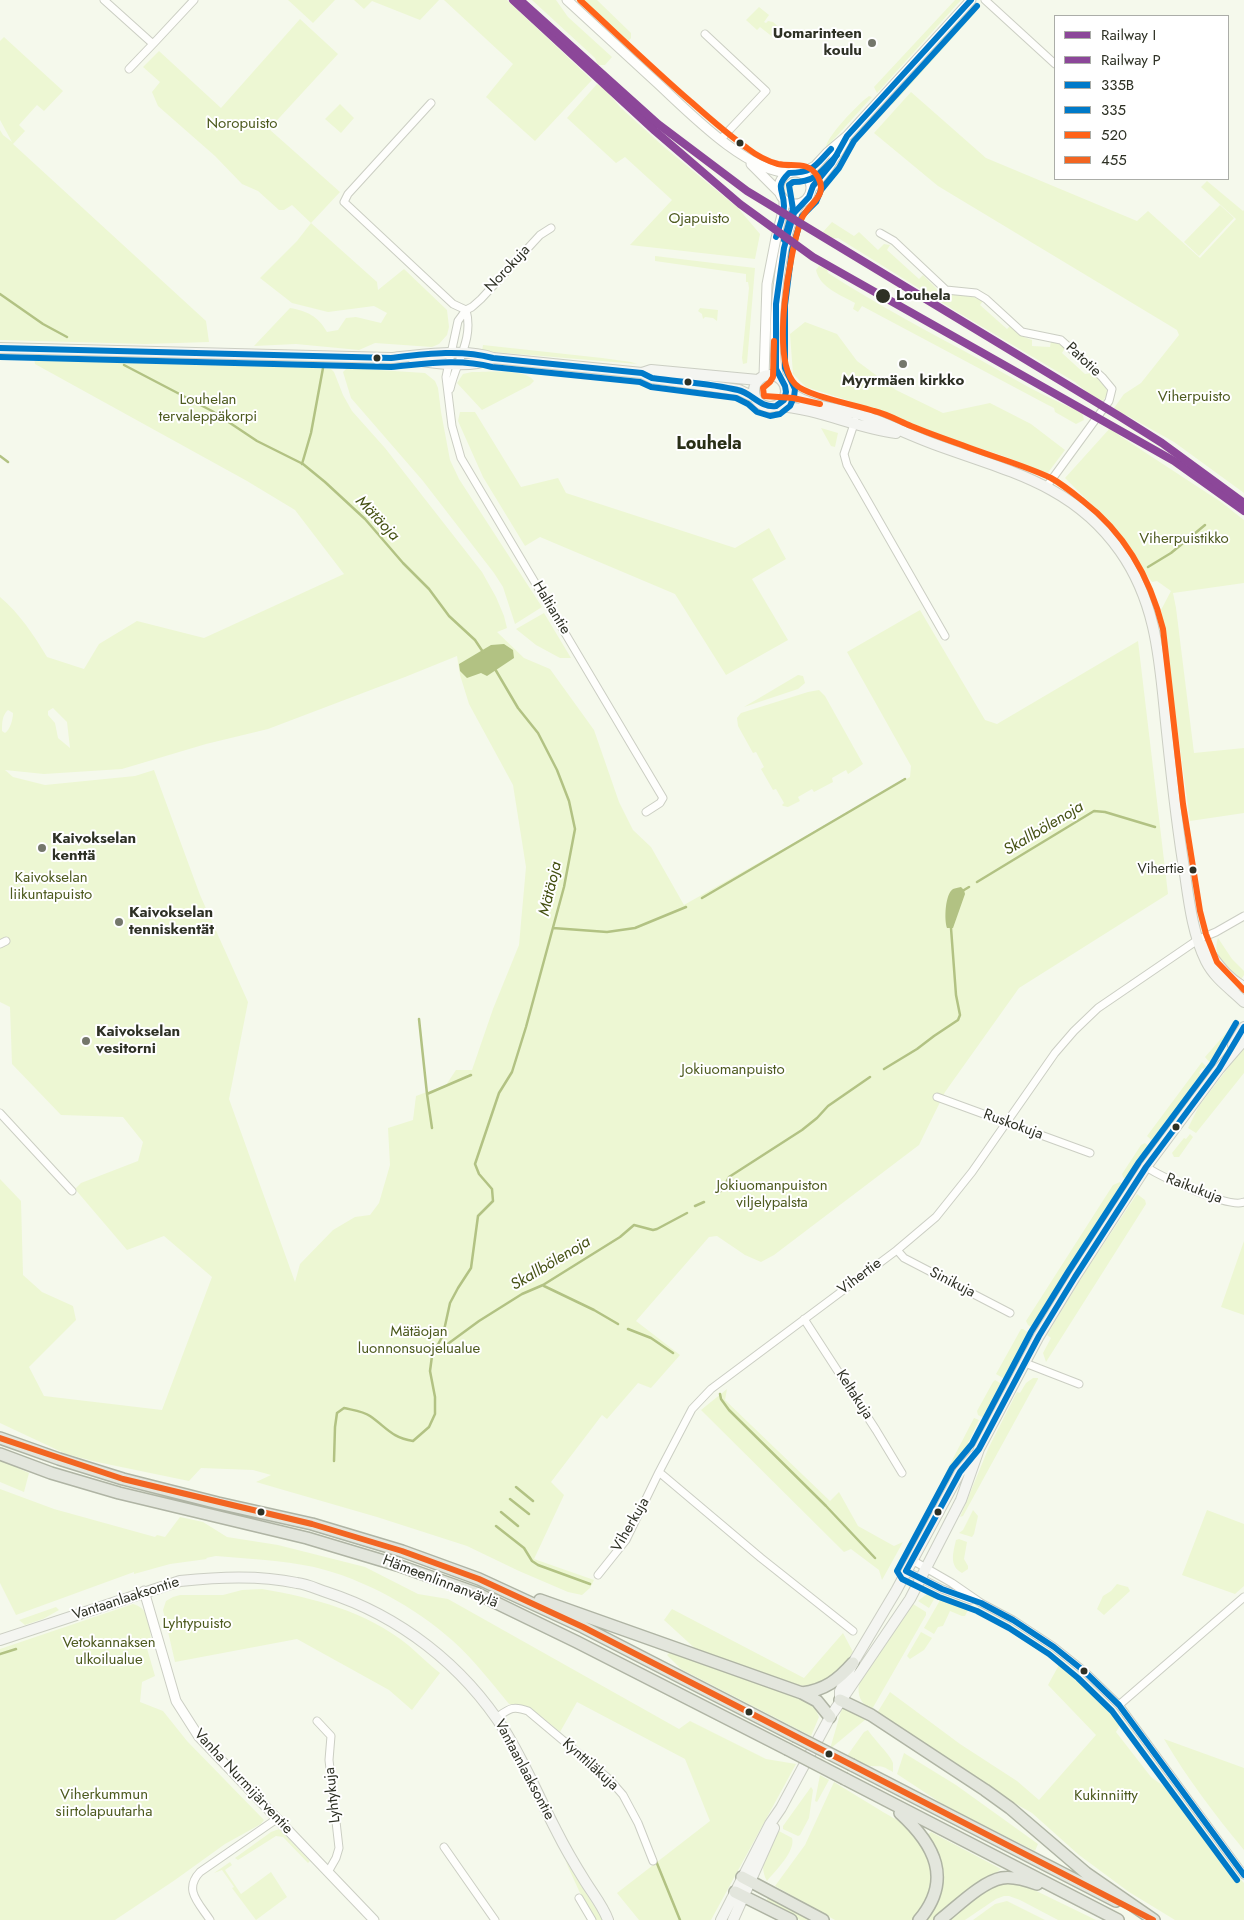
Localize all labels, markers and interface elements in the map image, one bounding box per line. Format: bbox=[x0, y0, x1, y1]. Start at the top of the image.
legend bbox=[1054, 15, 1229, 180]
text: Railway I bbox=[1101, 24, 1156, 46]
place label: Uomarinteen koulu bbox=[773, 25, 862, 60]
marker: Uomarinteen koulu bbox=[866, 37, 878, 49]
text: Railway P bbox=[1101, 49, 1161, 71]
text: 335B bbox=[1101, 74, 1134, 96]
text: 335 bbox=[1101, 99, 1126, 121]
park label: Noropuisto bbox=[206, 115, 278, 133]
text: 520 bbox=[1101, 124, 1127, 146]
unlabelled marker bbox=[735, 138, 745, 148]
text: 455 bbox=[1101, 149, 1127, 171]
park label: Ojapuisto bbox=[669, 210, 729, 228]
street label: Norokuja bbox=[482, 242, 534, 296]
marker: Louhela bbox=[874, 287, 892, 305]
place label: Louhela bbox=[896, 287, 951, 305]
street label: Patotie bbox=[1062, 339, 1104, 381]
unlabelled marker bbox=[372, 353, 382, 363]
marker: Myyrmäen kirkko bbox=[897, 358, 909, 370]
place label: Myyrmäen kirkko bbox=[842, 372, 964, 390]
unlabelled marker bbox=[683, 377, 693, 387]
park label: Viherpuisto bbox=[1158, 388, 1230, 406]
park label: Louhelan tervaleppäkorpi bbox=[159, 391, 257, 426]
district label: Louhela bbox=[676, 434, 742, 456]
water label: Mätäoja bbox=[351, 492, 403, 546]
park label: Viherpuistikko bbox=[1139, 530, 1229, 548]
street label: Haltiantie bbox=[528, 578, 574, 638]
water label: Skallbölenoja bbox=[1001, 798, 1087, 860]
place label: Kaivokselan kenttä bbox=[52, 830, 136, 865]
marker: Kaivokselan kenttä bbox=[36, 842, 48, 854]
water label: Mätäoja bbox=[535, 860, 567, 918]
place label: Vihertie bbox=[1138, 862, 1184, 878]
marker: Vihertie bbox=[1188, 865, 1198, 875]
park label: Kaivokselan liikuntapuisto bbox=[10, 869, 92, 904]
place label: Kaivokselan tenniskentät bbox=[129, 904, 214, 939]
marker: Kaivokselan tenniskentät bbox=[113, 916, 125, 928]
place label: Kaivokselan vesitorni bbox=[96, 1023, 180, 1058]
marker: Kaivokselan vesitorni bbox=[80, 1035, 92, 1047]
park label: Jokiuomanpuisto bbox=[681, 1061, 785, 1079]
street label: Ruskokuja bbox=[981, 1106, 1045, 1144]
unlabelled marker bbox=[1171, 1122, 1181, 1132]
street label: Raikukuja bbox=[1163, 1170, 1225, 1208]
park label: Jokiuomanpuiston viljelypalsta bbox=[716, 1177, 828, 1212]
water label: Skallbölenoja bbox=[508, 1233, 594, 1295]
street label: Vihertie bbox=[835, 1255, 885, 1299]
street label: Sinikuja bbox=[926, 1264, 978, 1302]
park label: Mätäojan luonnonsuojelualue bbox=[358, 1323, 480, 1358]
street label: Keltakuja bbox=[831, 1367, 877, 1423]
street label: Viherkuja bbox=[608, 1495, 654, 1555]
unlabelled marker bbox=[256, 1507, 266, 1517]
unlabelled marker bbox=[933, 1507, 943, 1517]
street label: Hämeenlinnanväylä bbox=[380, 1552, 500, 1612]
street label: Vantaanlaaksontie bbox=[70, 1573, 182, 1625]
park label: Lyhtypuisto bbox=[163, 1615, 231, 1633]
park label: Vetokannaksen ulkoilualue bbox=[62, 1634, 156, 1669]
unlabelled marker bbox=[1079, 1666, 1089, 1676]
unlabelled marker bbox=[744, 1707, 754, 1717]
street label: Vantaanlaaksontie bbox=[490, 1717, 558, 1823]
street label: Vanha Nurmijärventie bbox=[190, 1726, 296, 1838]
street label: Kynttiläkuja bbox=[558, 1735, 622, 1795]
unlabelled marker bbox=[824, 1749, 834, 1759]
street label: Lyhtykuja bbox=[321, 1766, 345, 1824]
park label: Viherkummun siirtolapuutarha bbox=[56, 1786, 152, 1821]
park label: Kukinniitty bbox=[1074, 1787, 1138, 1805]

